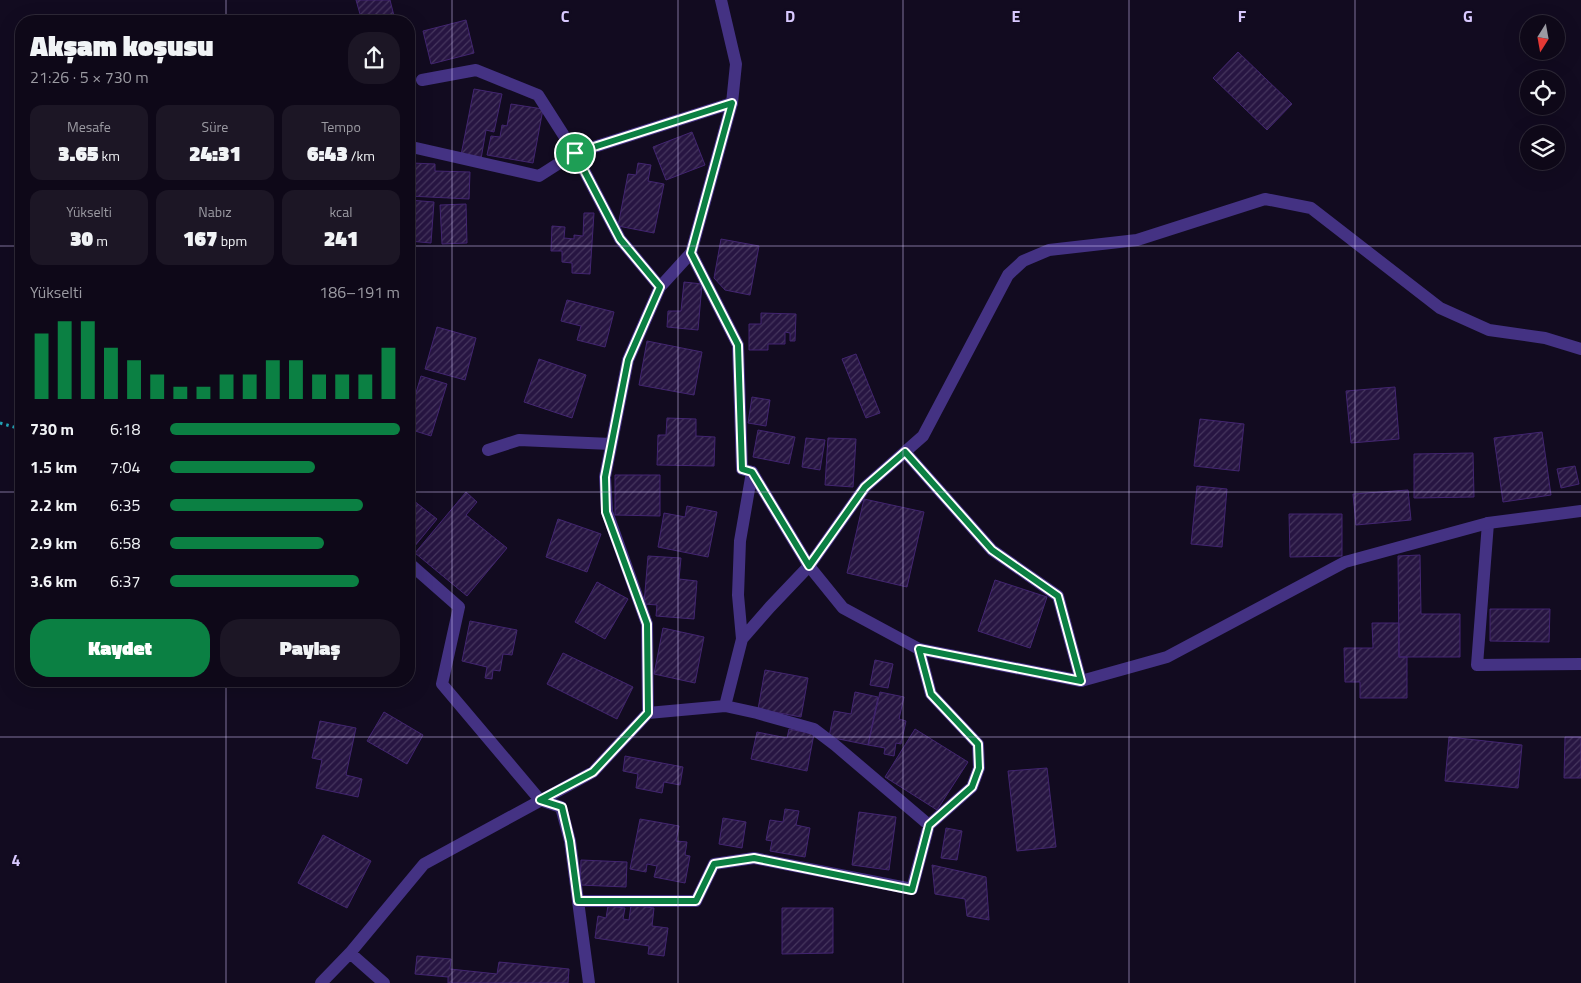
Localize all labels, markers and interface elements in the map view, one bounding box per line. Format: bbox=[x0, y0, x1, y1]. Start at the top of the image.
text: C bbox=[561, 4, 570, 28]
text: D bbox=[785, 4, 795, 28]
text: E bbox=[1012, 4, 1021, 28]
text: F bbox=[1238, 4, 1247, 28]
text: G bbox=[1463, 4, 1473, 28]
north arrow bbox=[1520, 15, 1565, 60]
map controls bbox=[1520, 15, 1565, 170]
text: Akşam koşusu bbox=[30, 24, 213, 67]
button: share bbox=[348, 32, 400, 84]
text: 21:26 · 5 × 730 m bbox=[30, 65, 149, 89]
button: locate bbox=[1520, 70, 1565, 115]
text: Mesafe bbox=[67, 116, 111, 137]
text: Süre bbox=[202, 116, 228, 137]
text: Tempo bbox=[321, 116, 361, 137]
button: layers bbox=[1520, 125, 1565, 170]
pin bbox=[554, 132, 596, 174]
text: 3.65 bbox=[58, 137, 99, 169]
text: 24:31 bbox=[189, 137, 241, 169]
text: 6:43 bbox=[307, 137, 348, 169]
icon: arrive bbox=[561, 139, 589, 167]
text: km bbox=[99, 145, 120, 166]
text: /km bbox=[348, 145, 375, 166]
text: Yükselti bbox=[66, 201, 112, 222]
text: Nabız bbox=[198, 201, 232, 222]
text: kcal bbox=[330, 201, 352, 222]
text: 30 bbox=[70, 222, 93, 254]
text: 167 bbox=[183, 222, 218, 254]
text: 241 bbox=[324, 222, 358, 254]
text: m bbox=[93, 230, 108, 251]
text: bpm bbox=[218, 230, 247, 251]
text: Yükselti bbox=[30, 280, 82, 304]
text: 186–191 m bbox=[319, 280, 400, 304]
text: 730 m bbox=[30, 417, 74, 441]
text: 6:18 bbox=[110, 417, 140, 441]
text: 1.5 km bbox=[30, 455, 77, 479]
text: 7:04 bbox=[110, 455, 140, 479]
text: 2.2 km bbox=[30, 493, 77, 517]
text: 6:35 bbox=[110, 493, 140, 517]
text: 2.9 km bbox=[30, 531, 77, 555]
text: 6:58 bbox=[110, 531, 140, 555]
text: 3.6 km bbox=[30, 569, 77, 593]
text: 6:37 bbox=[110, 569, 140, 593]
button: Kaydet bbox=[30, 619, 210, 677]
button: Paylaş bbox=[220, 619, 400, 677]
text: 4 bbox=[12, 848, 21, 872]

